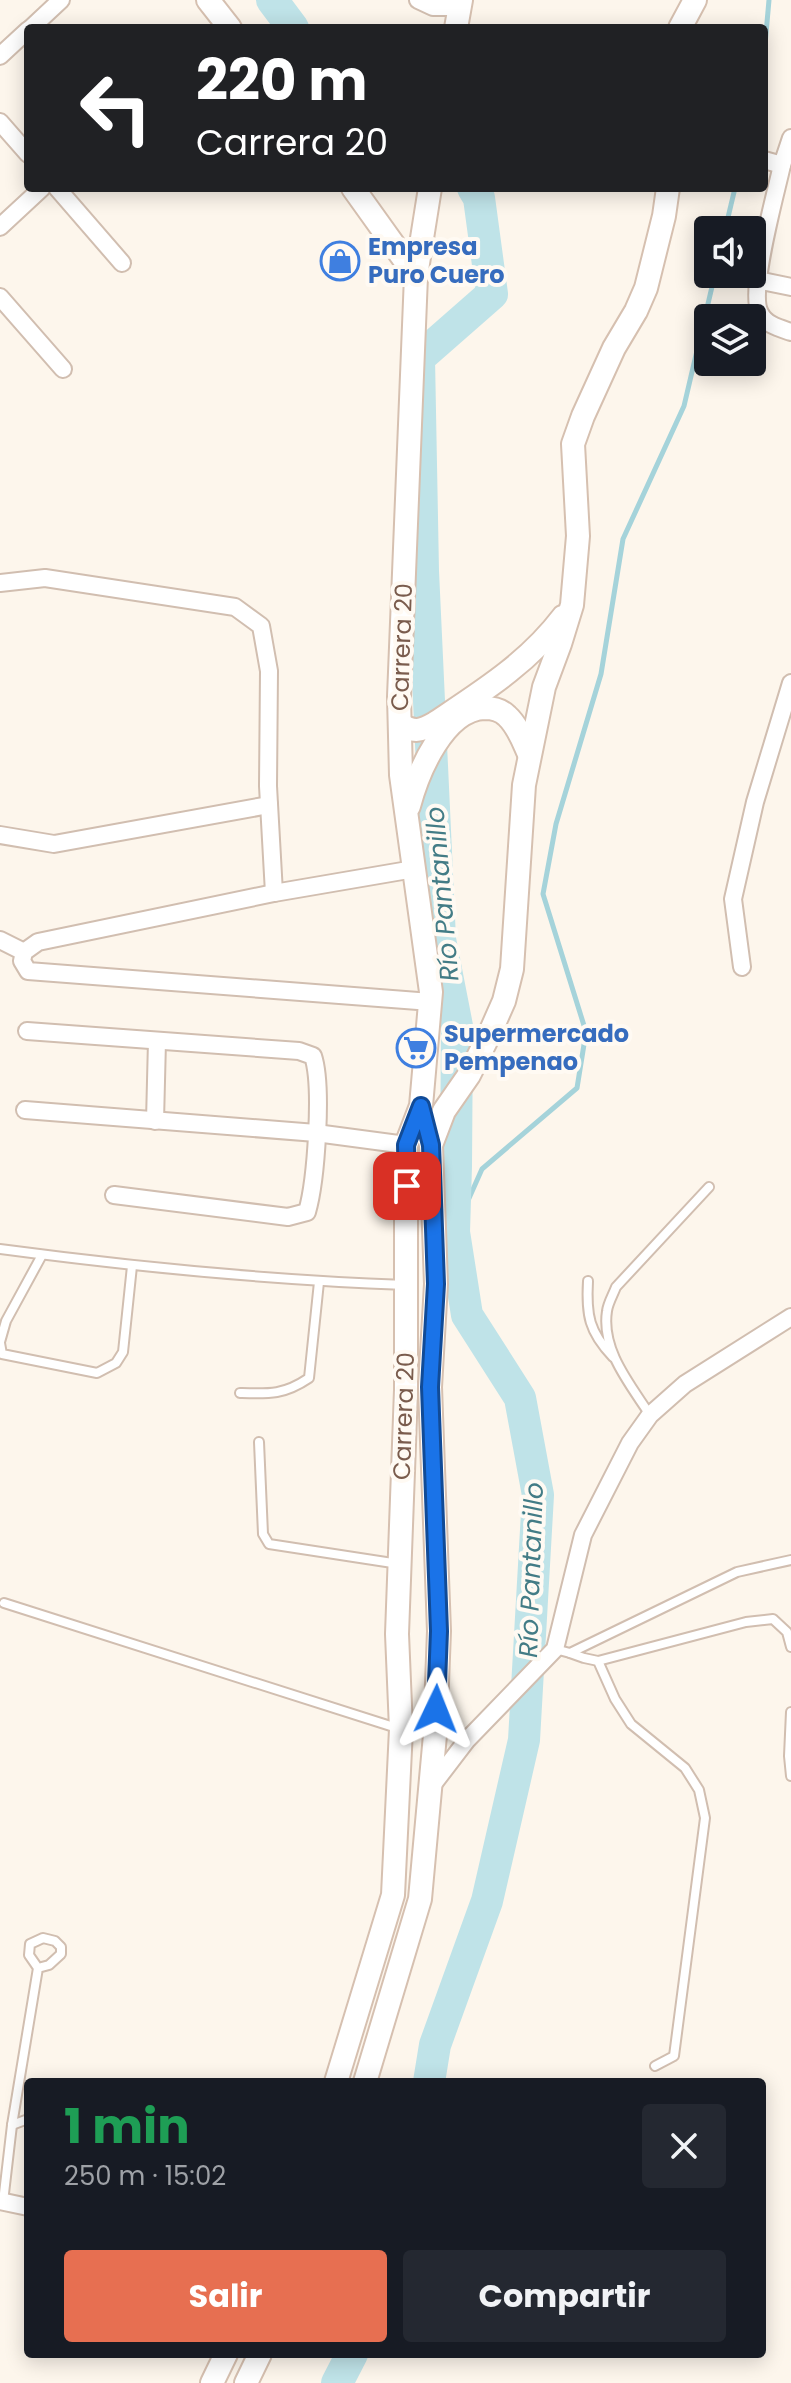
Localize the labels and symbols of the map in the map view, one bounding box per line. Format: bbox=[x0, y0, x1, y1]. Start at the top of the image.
place label: Empresa Puro Cuero bbox=[368, 230, 505, 291]
shop icon: Empresa Puro Cuero bbox=[319, 240, 361, 282]
street label: Carrera 20 bbox=[383, 582, 420, 712]
water label: Río Pantanillo bbox=[416, 805, 468, 983]
place label: Supermercado Pempenao bbox=[444, 1017, 629, 1078]
supermarket icon: Supermercado Pempenao bbox=[395, 1027, 437, 1069]
pin bbox=[373, 1152, 441, 1220]
street label: Carrera 20 bbox=[385, 1351, 422, 1481]
water label: Río Pantanillo bbox=[510, 1482, 552, 1658]
position arrow bbox=[394, 1667, 478, 1751]

